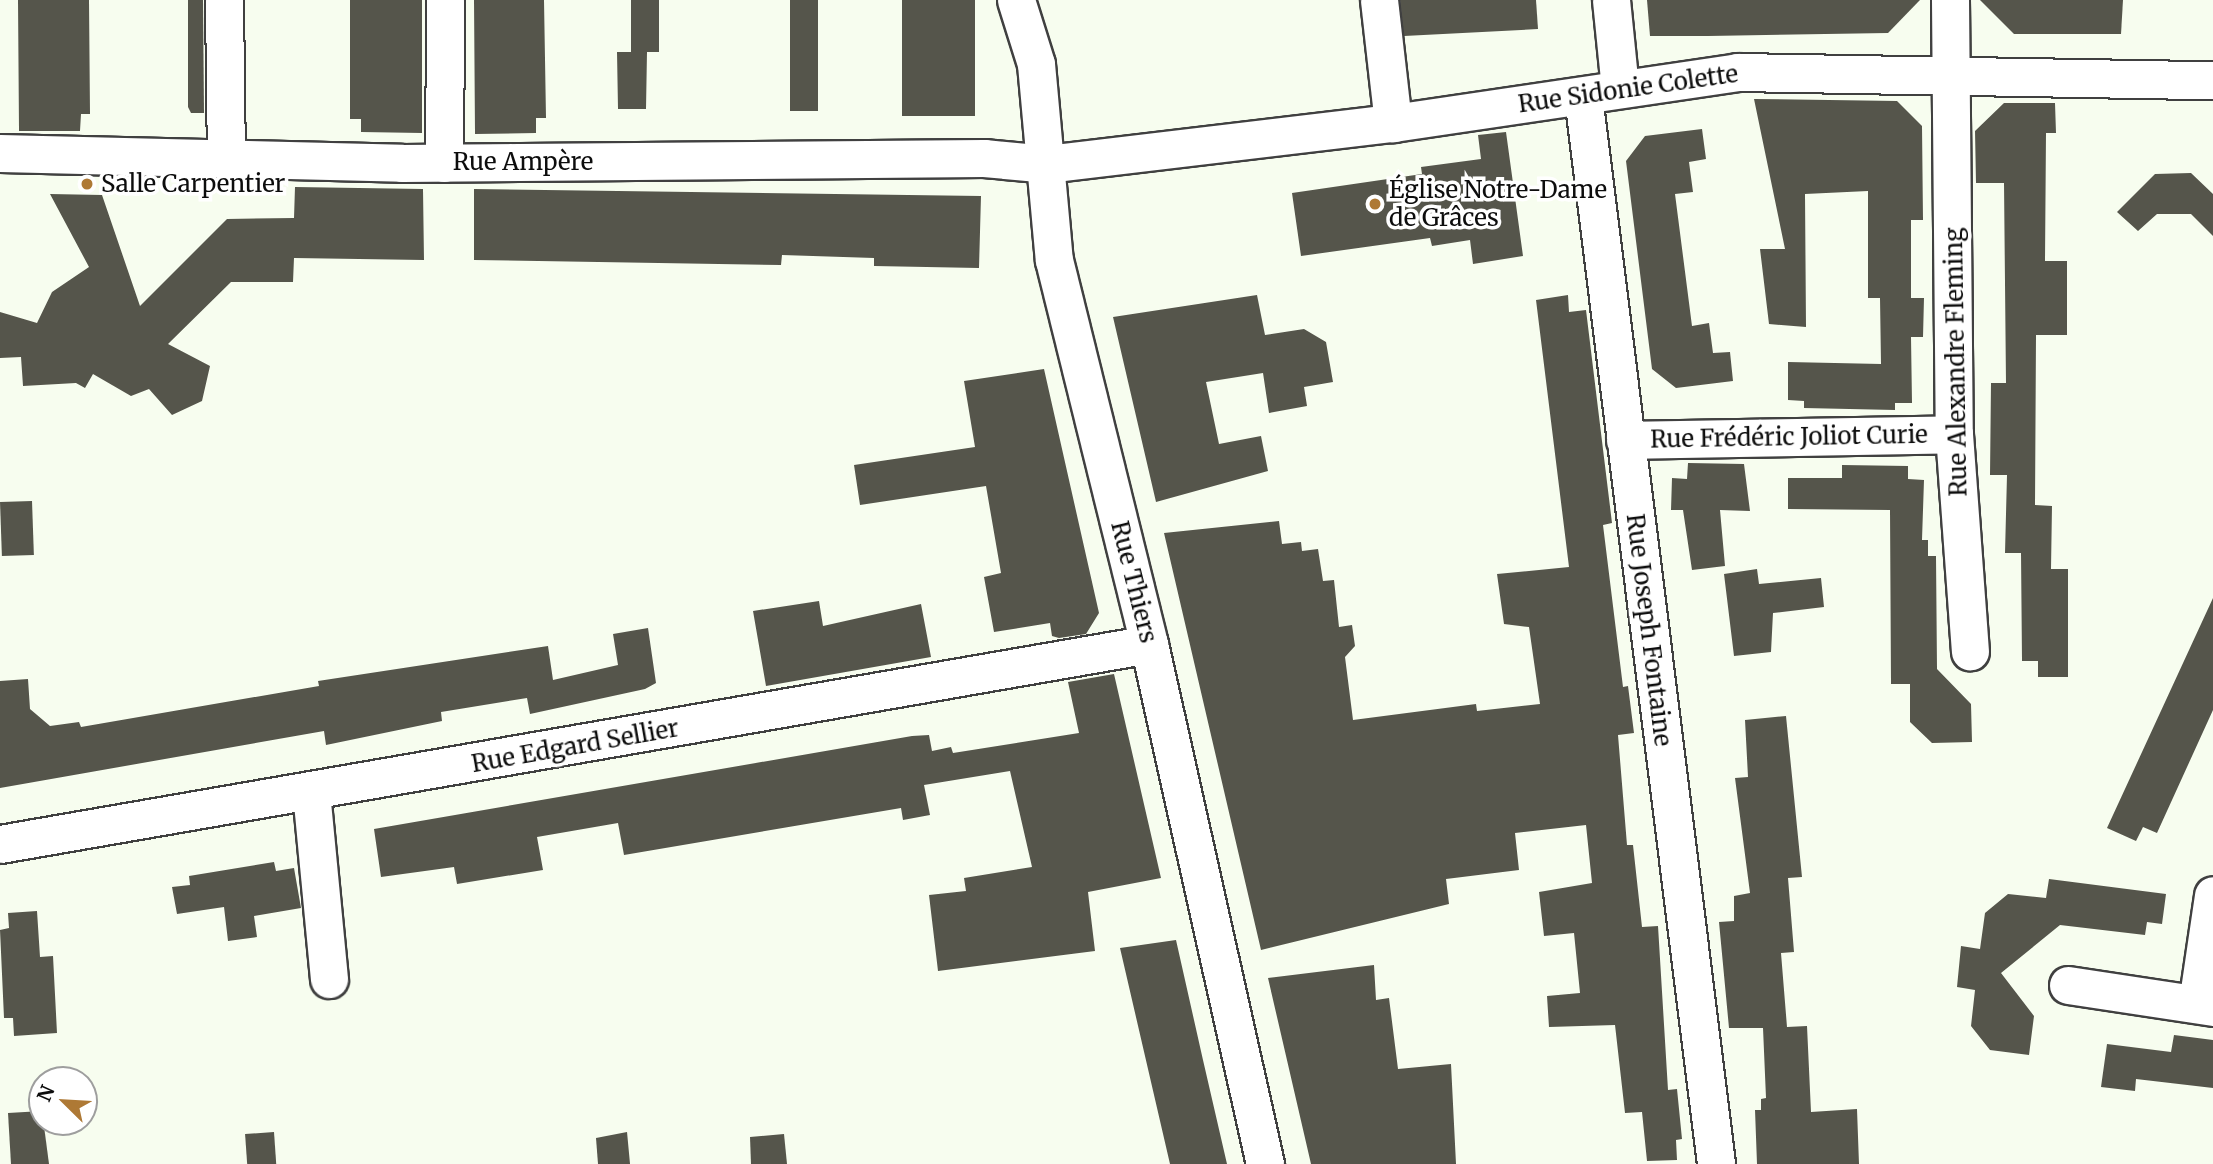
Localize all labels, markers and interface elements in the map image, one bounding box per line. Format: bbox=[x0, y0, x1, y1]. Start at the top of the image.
street label: Rue Sidonie Colette bbox=[1516, 59, 1740, 119]
street label: Rue Ampère bbox=[453, 148, 593, 176]
place label: Salle Carpentier bbox=[101, 170, 285, 198]
marker: Salle Carpentier bbox=[79, 176, 95, 192]
place label: Église Notre-Dame de Grâces bbox=[1389, 176, 1607, 232]
marker: Église Notre-Dame de Grâces bbox=[1367, 196, 1383, 212]
street label: Rue Alexandre Fleming bbox=[1939, 227, 1973, 497]
street label: Rue Frédéric Joliot Curie bbox=[1650, 420, 1928, 454]
street label: Rue Joseph Fontaine bbox=[1620, 512, 1678, 748]
street label: Rue Thiers bbox=[1105, 518, 1163, 646]
street label: Rue Edgard Sellier bbox=[469, 714, 681, 778]
north arrow bbox=[28, 1066, 98, 1136]
text: N bbox=[32, 1082, 60, 1105]

